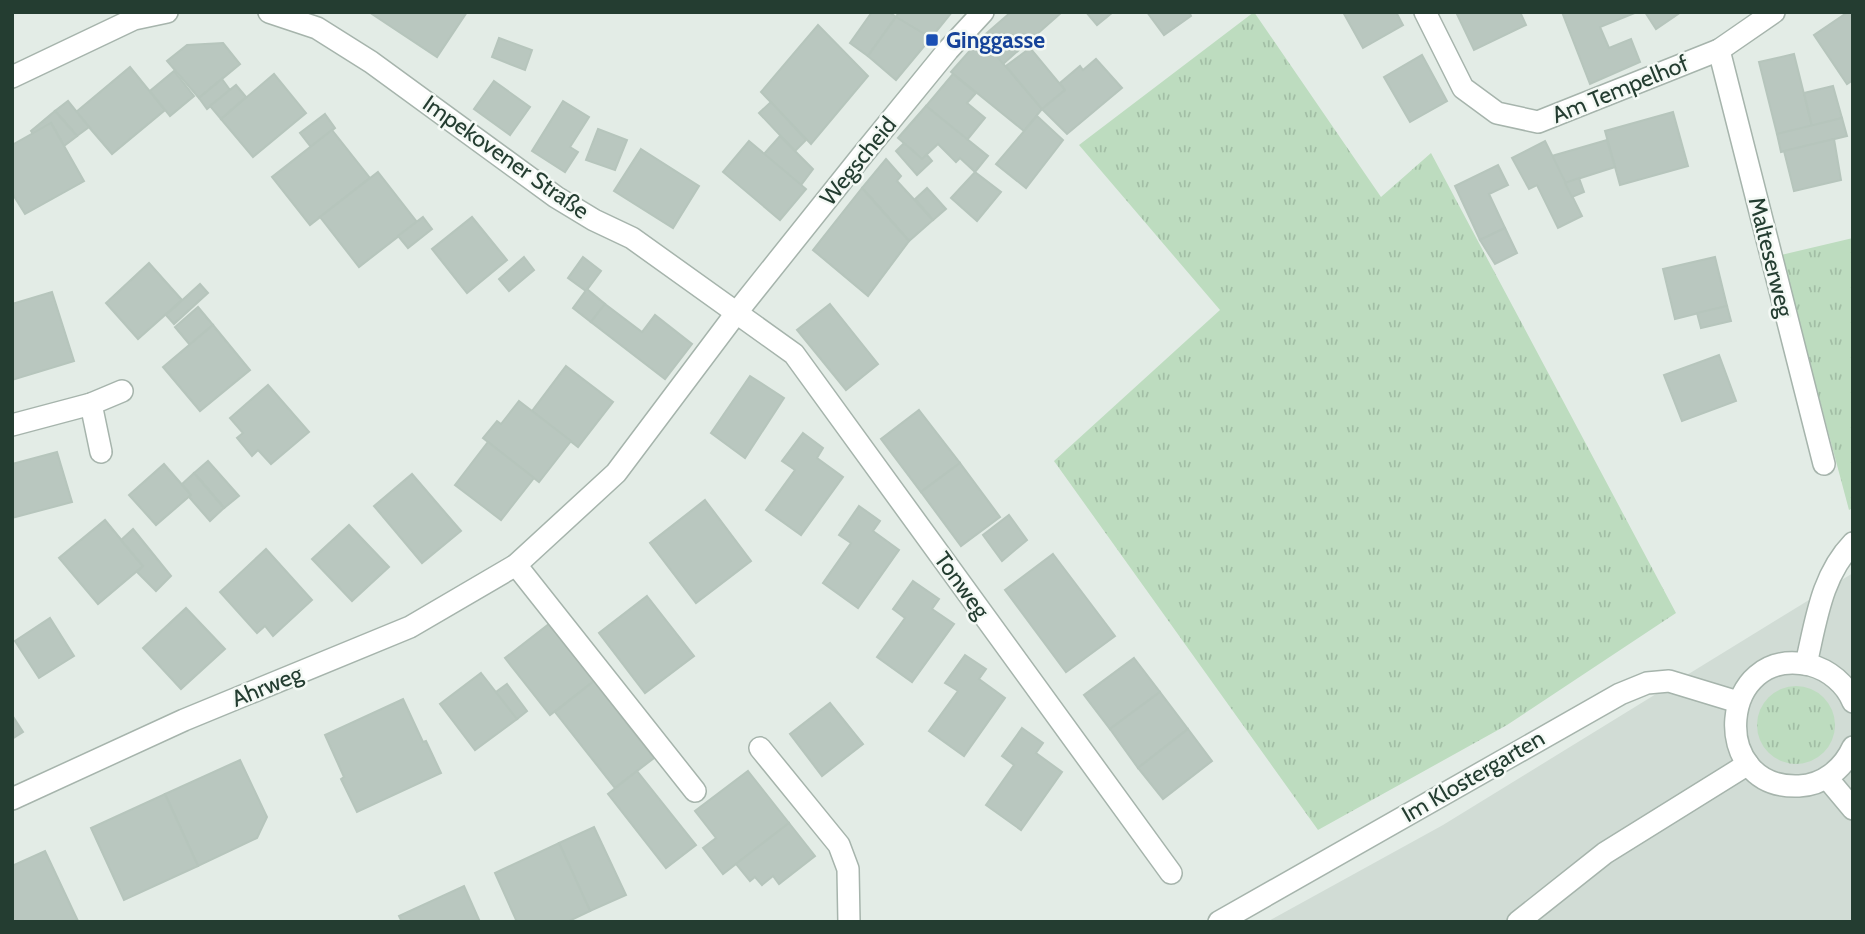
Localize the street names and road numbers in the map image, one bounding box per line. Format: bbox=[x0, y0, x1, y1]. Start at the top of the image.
street label: Am Tempelhof bbox=[1548, 49, 1693, 129]
street label: Impekovener Straße bbox=[417, 89, 595, 225]
street label: Wegscheid bbox=[814, 111, 902, 211]
street label: Malteserweg bbox=[1743, 194, 1800, 320]
street label: Tonweg bbox=[928, 546, 996, 624]
street label: Ahrweg bbox=[228, 659, 307, 713]
street label: Im Klostergarten bbox=[1397, 724, 1549, 828]

